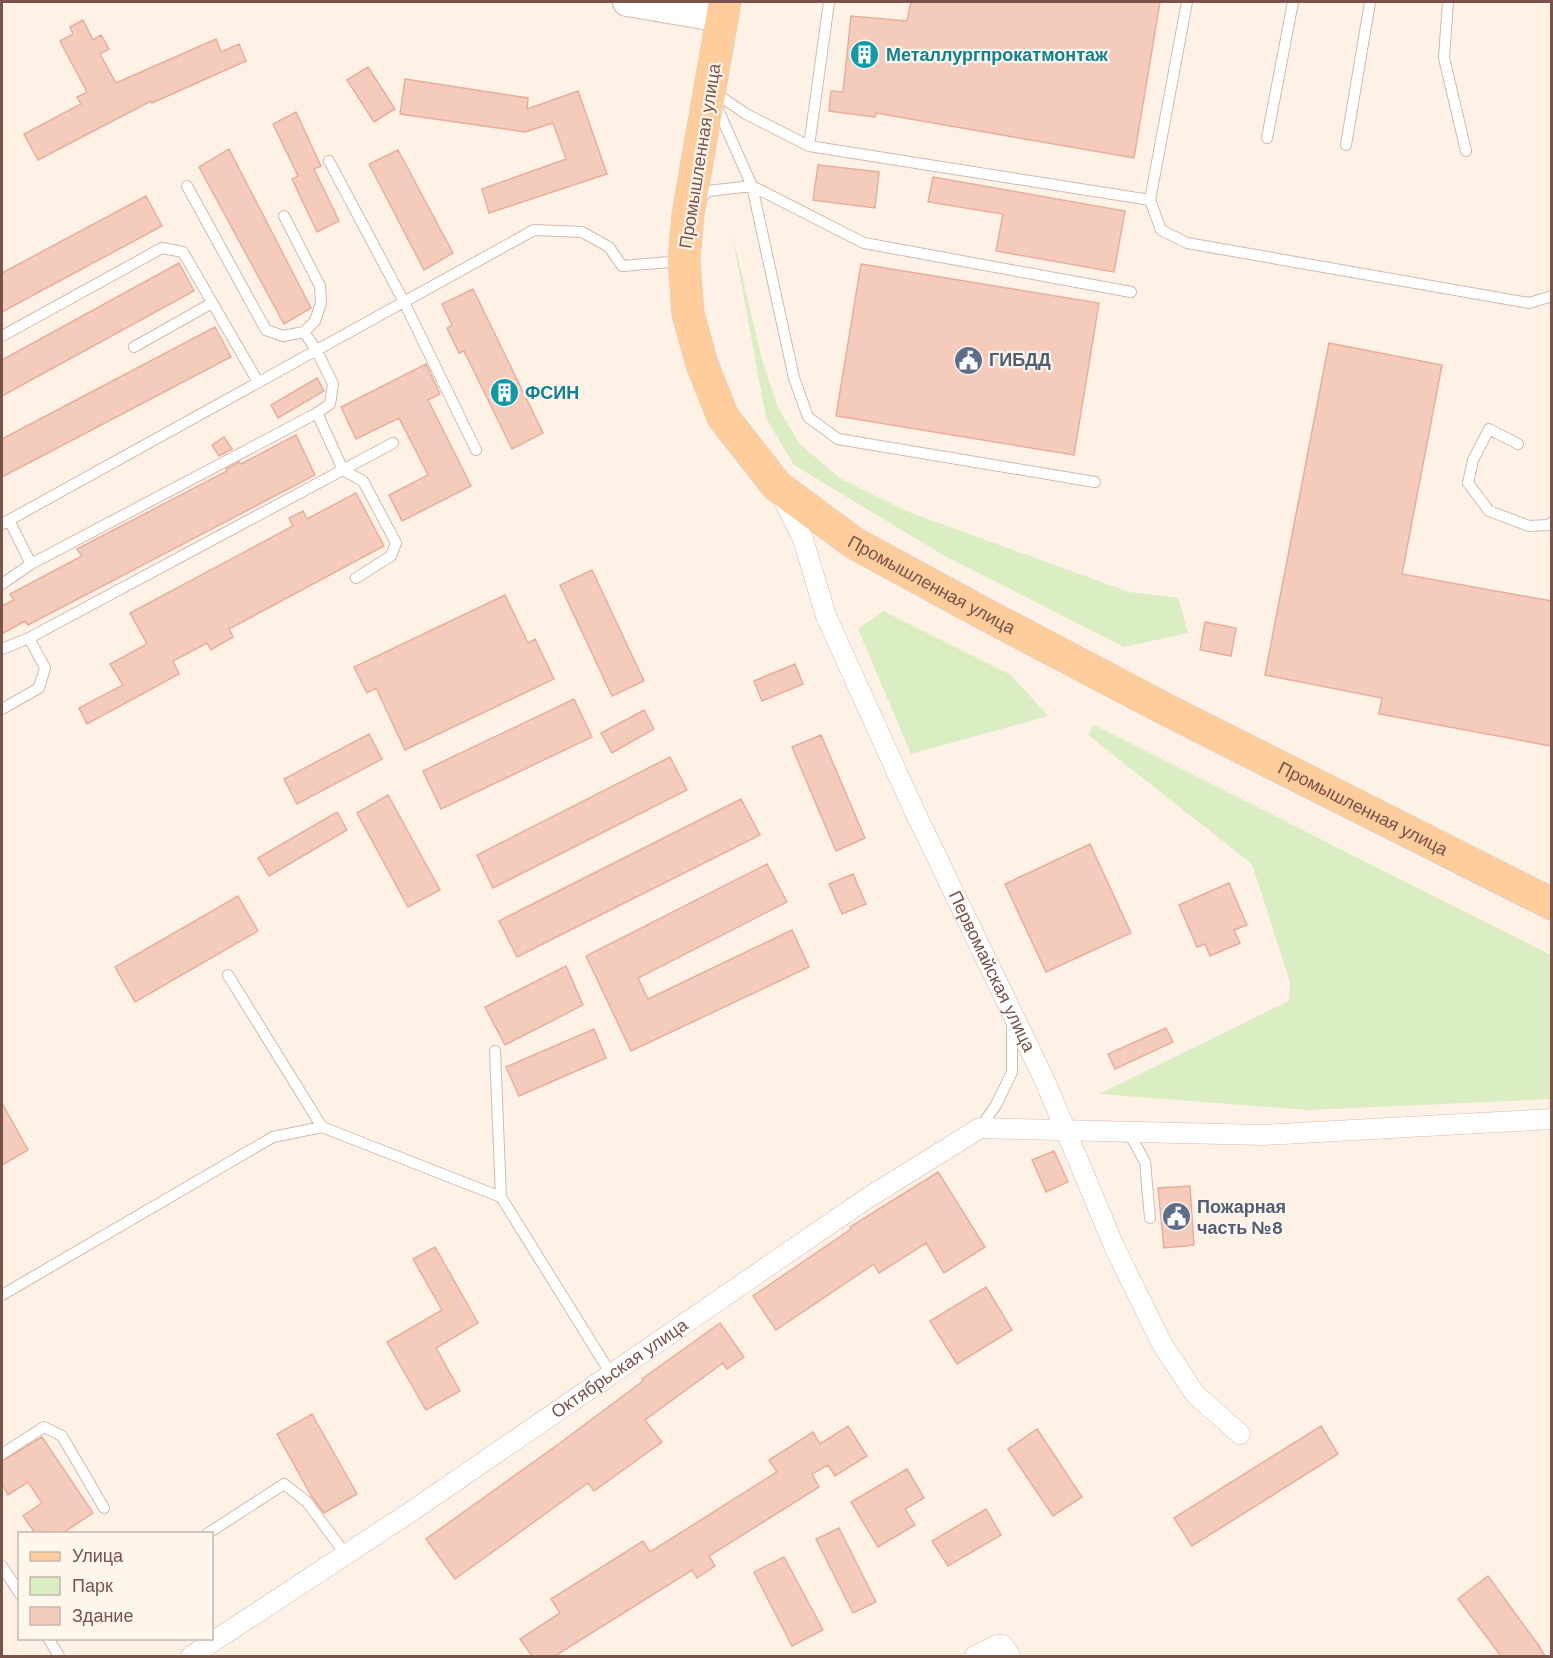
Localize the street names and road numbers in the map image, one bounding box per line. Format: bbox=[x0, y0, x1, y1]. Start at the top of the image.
street label: Промышленная улица bbox=[674, 61, 727, 250]
street label: Промышленная улица bbox=[843, 530, 1020, 640]
street label: Промышленная улица bbox=[1274, 756, 1453, 862]
street label: Первомайская улица bbox=[943, 887, 1042, 1057]
street label: Октябрьская улица bbox=[546, 1312, 693, 1424]

